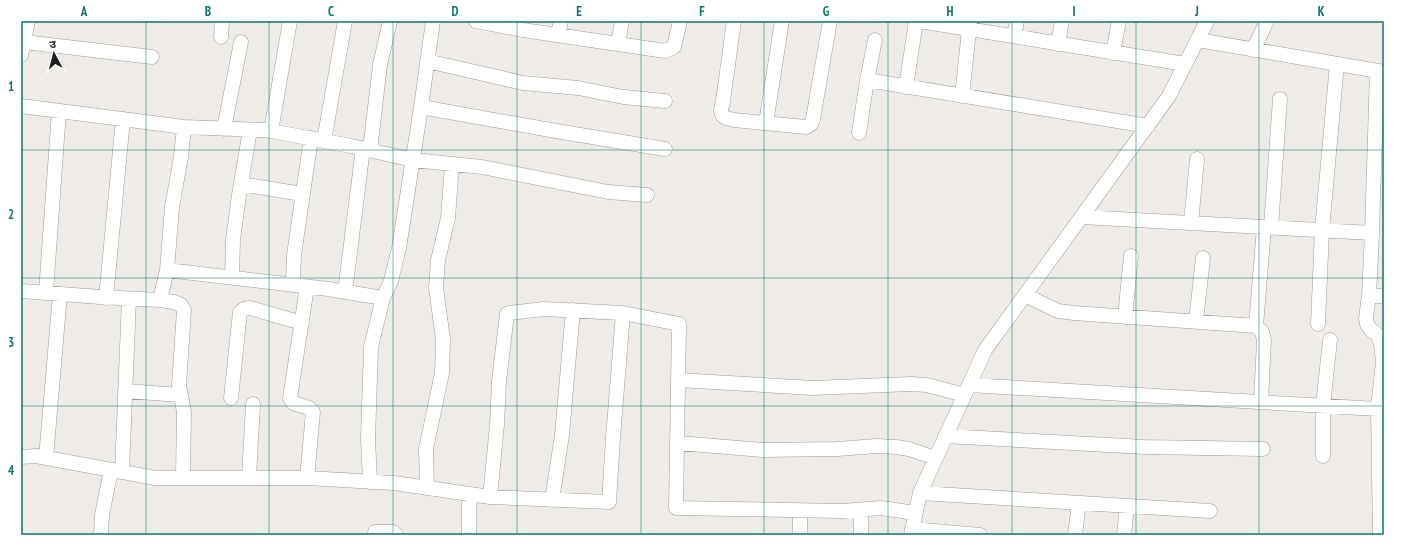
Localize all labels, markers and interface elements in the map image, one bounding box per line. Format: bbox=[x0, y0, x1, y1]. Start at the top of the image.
text: A bbox=[80, 3, 88, 20]
text: B bbox=[205, 3, 211, 20]
text: C bbox=[328, 3, 334, 20]
text: D bbox=[452, 3, 459, 20]
text: E bbox=[576, 3, 582, 20]
text: F bbox=[699, 3, 705, 20]
text: G bbox=[823, 3, 830, 20]
text: H bbox=[947, 3, 954, 20]
text: I bbox=[1072, 3, 1076, 20]
text: J bbox=[1194, 3, 1199, 20]
text: K bbox=[1318, 3, 1325, 20]
north arrow bbox=[34, 34, 74, 74]
text: उ bbox=[49, 37, 57, 51]
text: 1 bbox=[8, 78, 14, 95]
text: 2 bbox=[8, 206, 14, 223]
text: 3 bbox=[8, 334, 14, 351]
text: 4 bbox=[8, 462, 15, 479]

